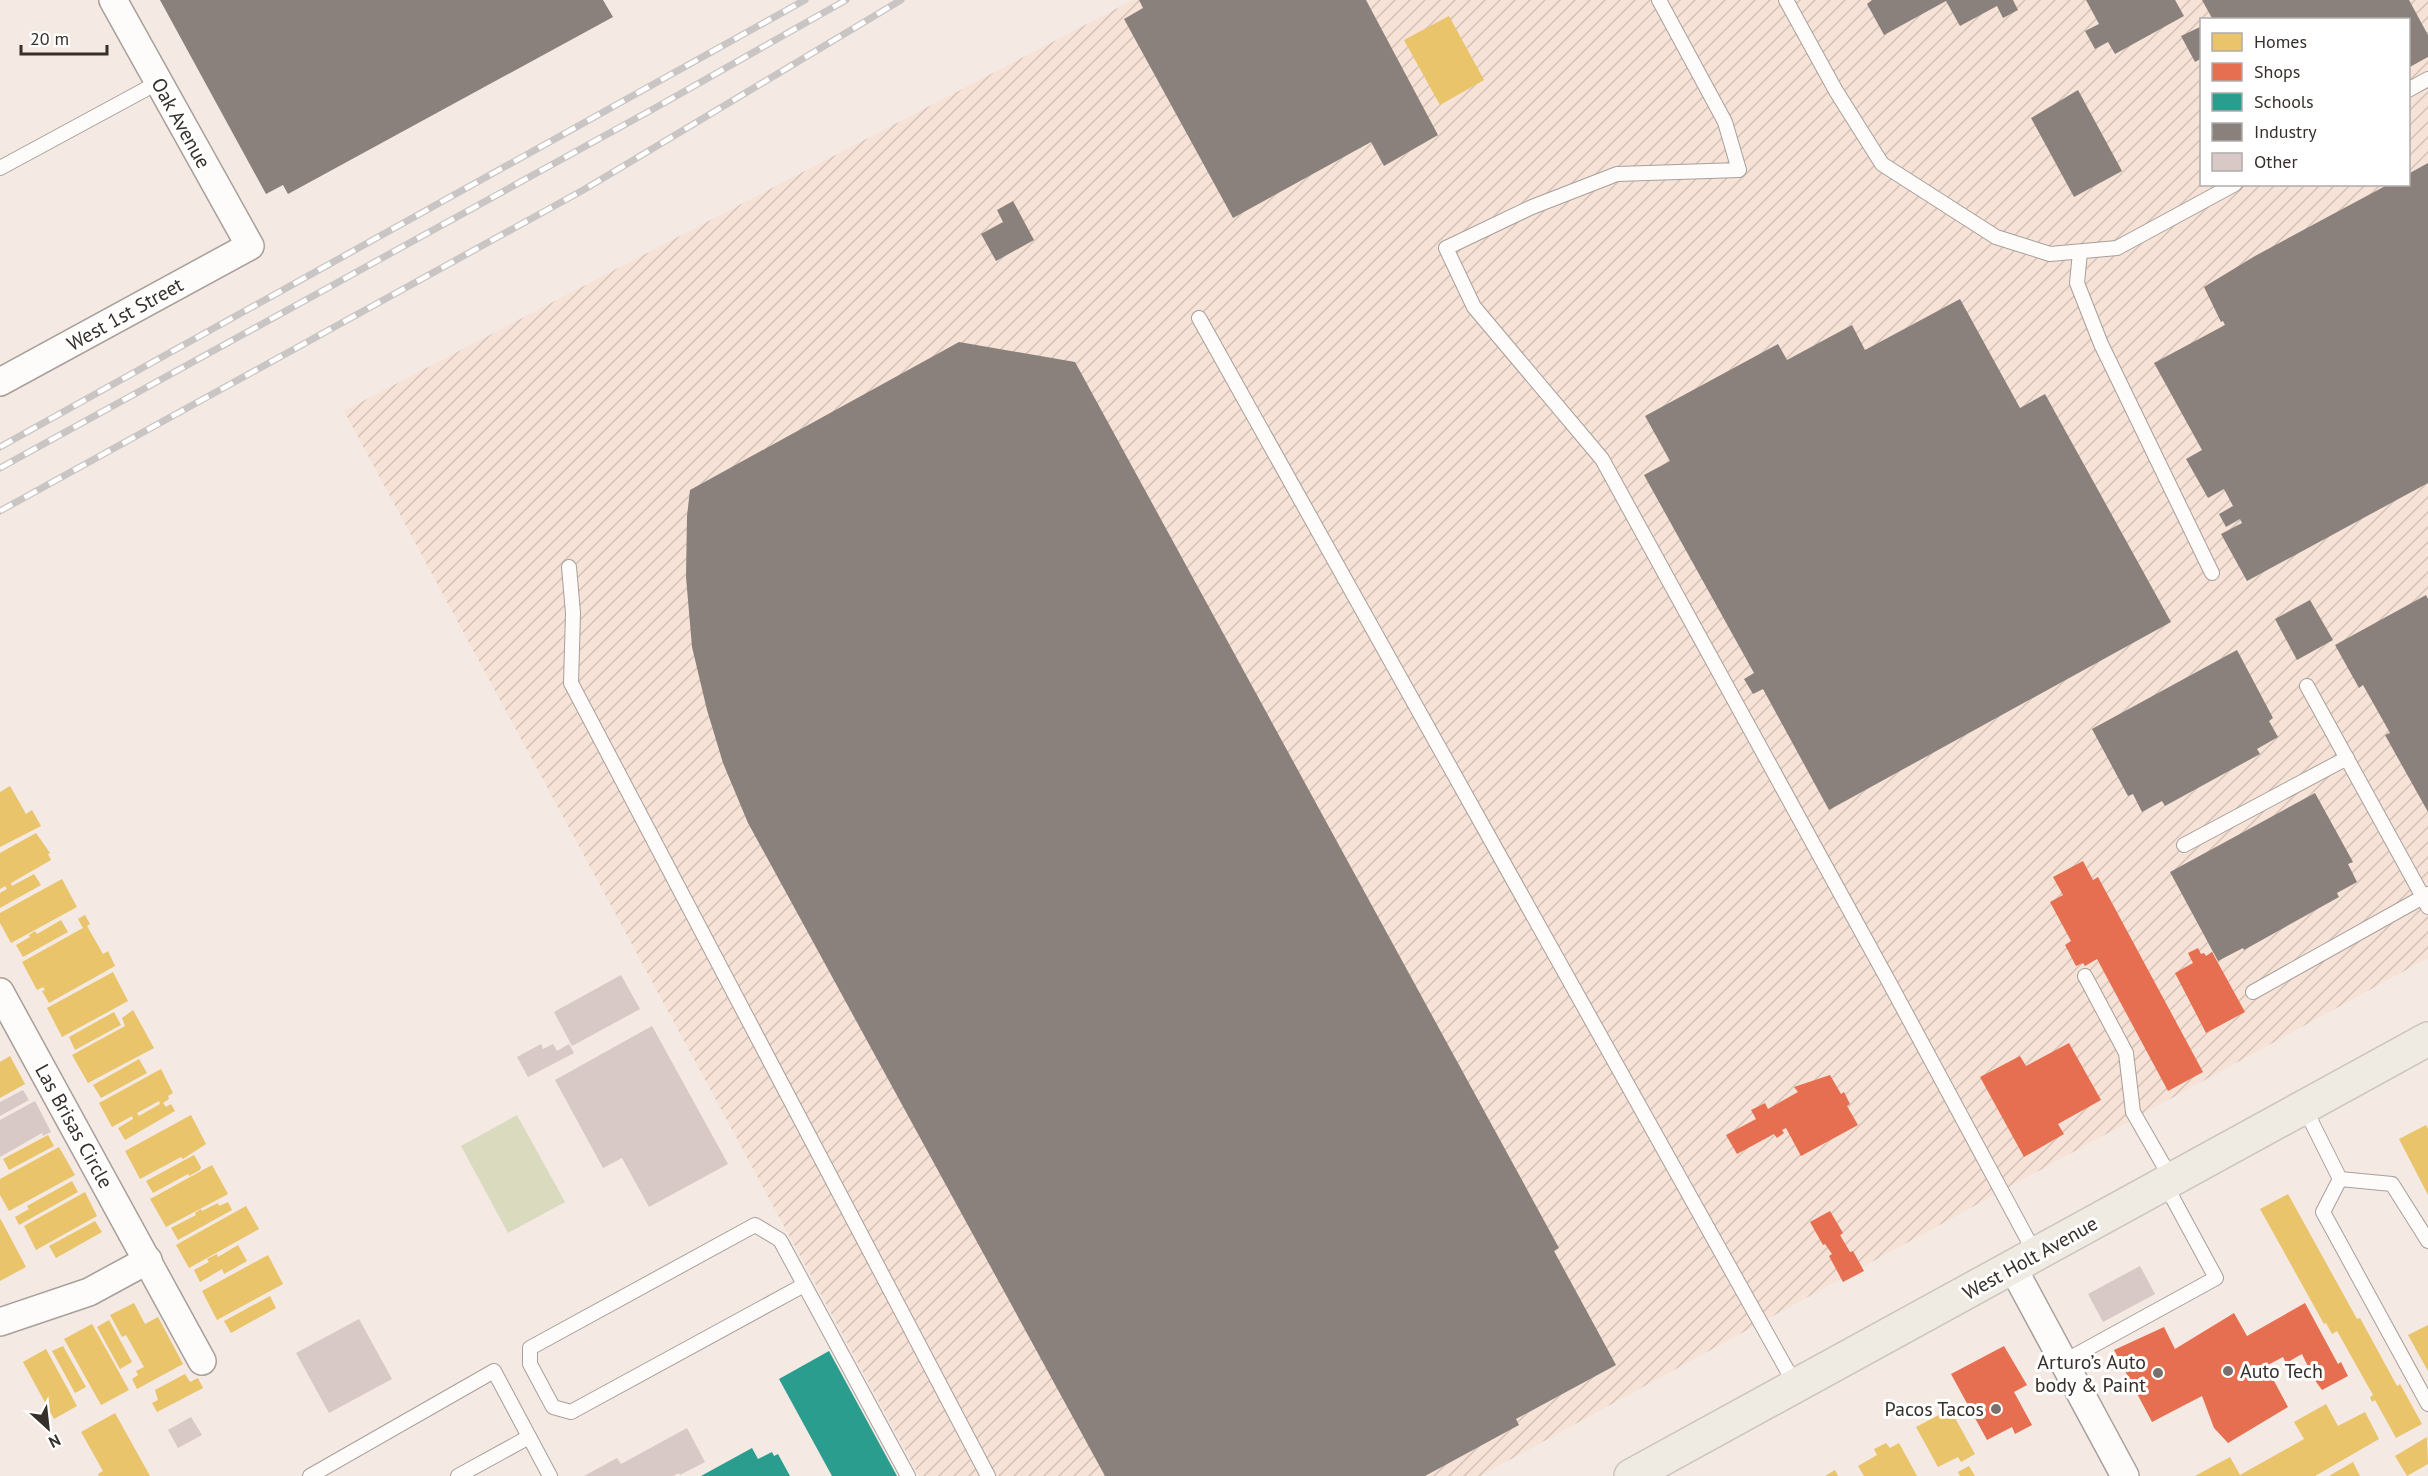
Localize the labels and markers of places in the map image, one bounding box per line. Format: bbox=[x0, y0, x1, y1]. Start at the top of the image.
place label: Arturo’s Auto body & Paint bbox=[2035, 1349, 2146, 1398]
place label: Auto Tech bbox=[2240, 1358, 2323, 1384]
marker: Auto Tech bbox=[2221, 1364, 2235, 1378]
marker: Arturo’s Auto body & Paint bbox=[2151, 1366, 2165, 1380]
place label: Pacos Tacos bbox=[1885, 1396, 1984, 1422]
marker: Pacos Tacos bbox=[1989, 1402, 2003, 1416]

